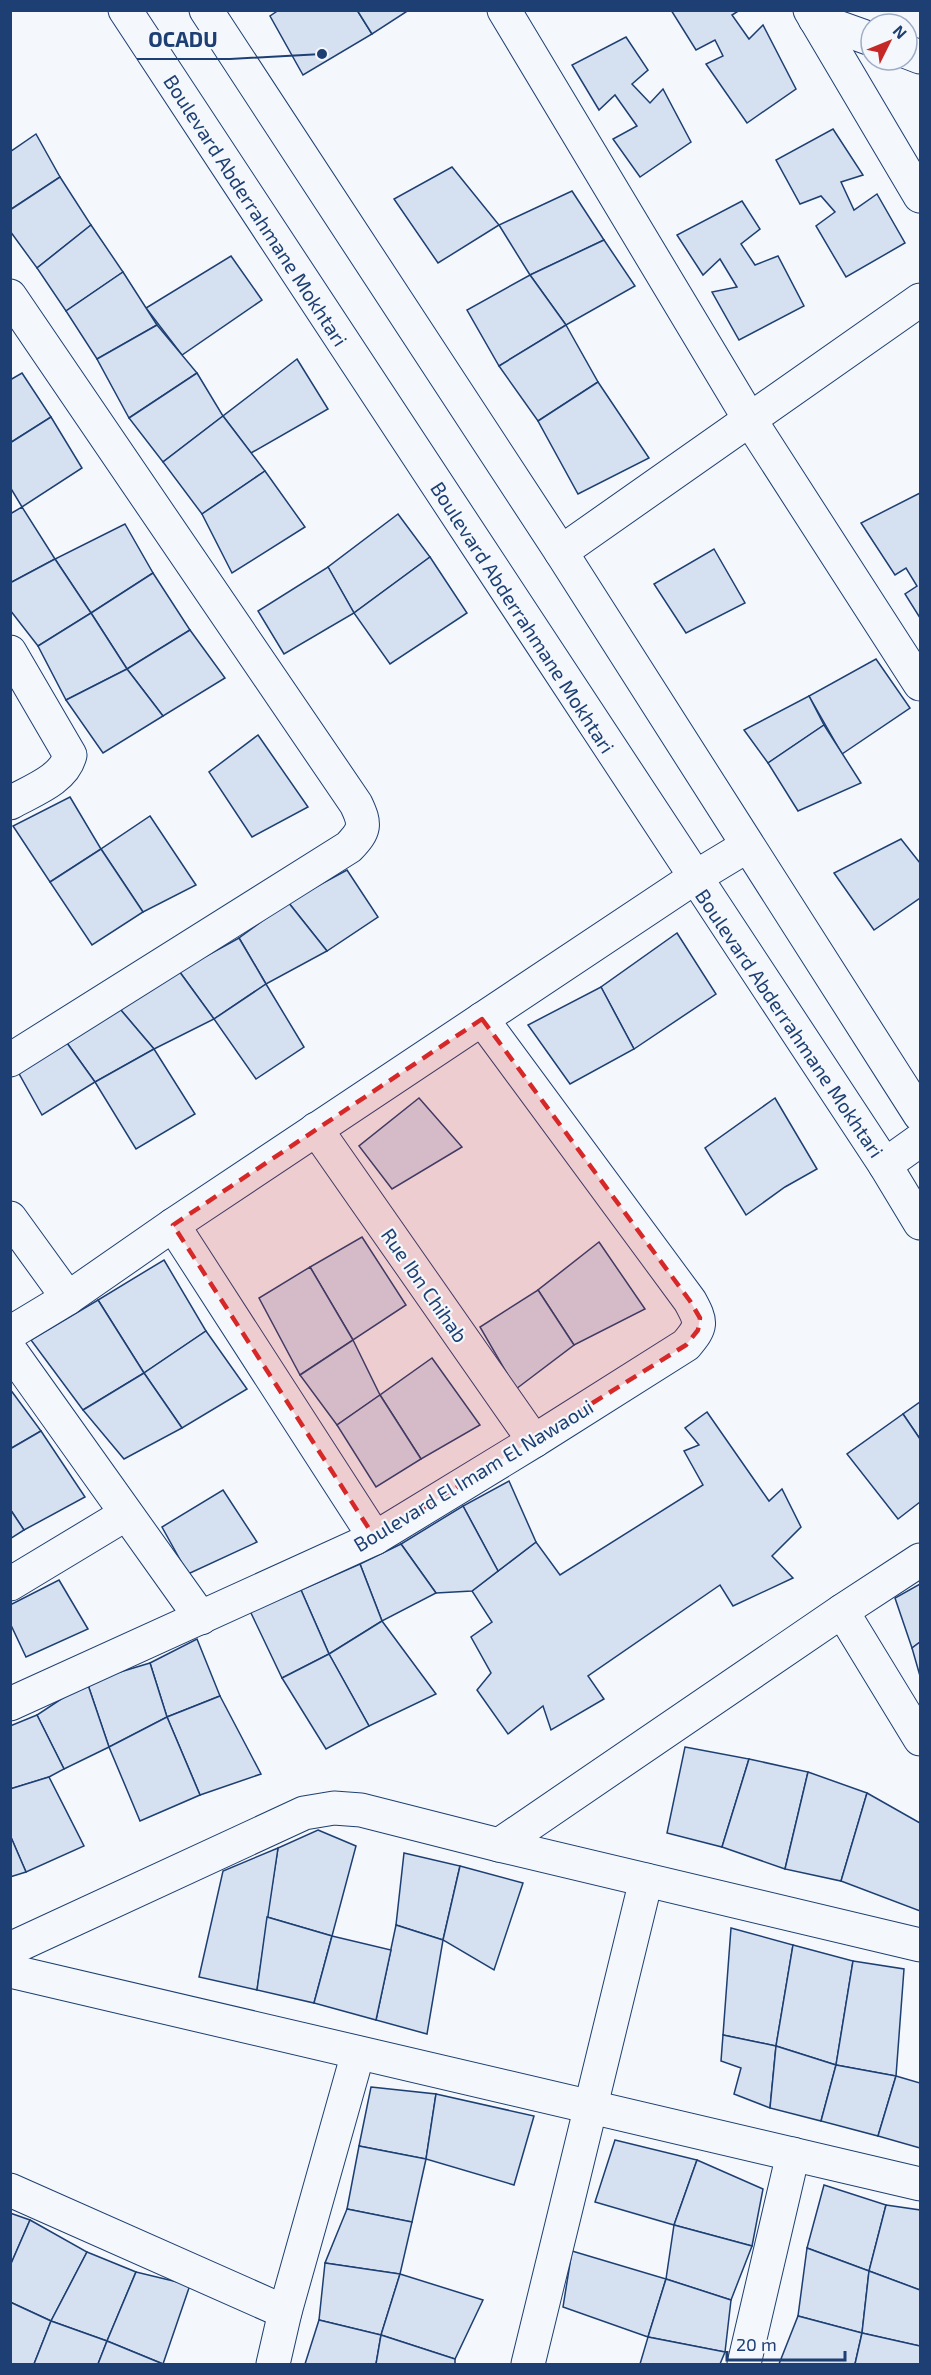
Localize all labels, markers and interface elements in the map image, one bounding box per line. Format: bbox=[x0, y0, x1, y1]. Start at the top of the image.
north arrow bbox=[859, 12, 919, 72]
callout: OCADU bbox=[137, 20, 230, 59]
text: N bbox=[889, 21, 911, 42]
text: OCADU bbox=[148, 26, 218, 51]
street label: Boulevard Abderrahmane Mokhtari bbox=[159, 70, 353, 350]
street label: Boulevard Abderrahmane Mokhtari bbox=[426, 477, 620, 757]
street label: Boulevard Abderrahmane Mokhtari bbox=[691, 884, 889, 1162]
street label: Rue Ibn Chihab bbox=[377, 1223, 473, 1347]
street label: Boulevard El Imam El Nawaoui bbox=[349, 1394, 597, 1556]
scale bar bbox=[727, 2324, 846, 2362]
text: 20 m bbox=[736, 2333, 777, 2355]

